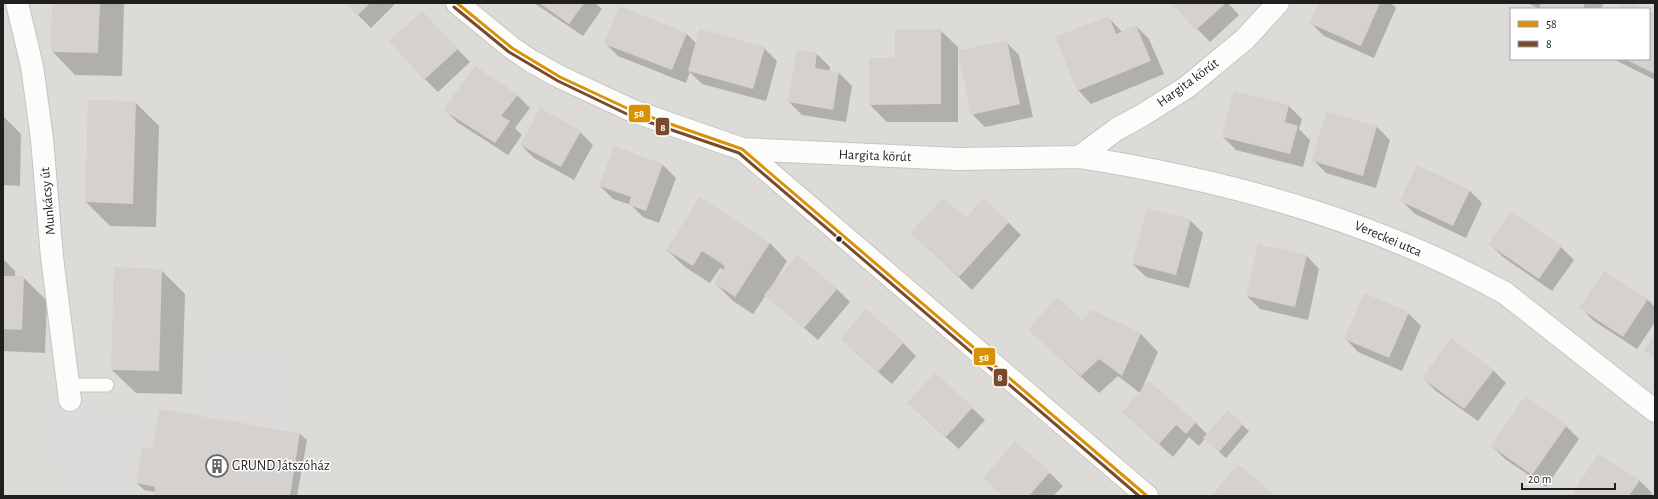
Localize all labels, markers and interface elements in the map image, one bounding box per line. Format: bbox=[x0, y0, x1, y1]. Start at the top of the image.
legend bbox=[1510, 8, 1650, 60]
text: 58 bbox=[1546, 18, 1557, 30]
text: 8 bbox=[1546, 38, 1552, 50]
street label: Hargita körút bbox=[1155, 56, 1222, 110]
line badge: 58 bbox=[628, 104, 651, 123]
text: 58 bbox=[634, 108, 644, 119]
line badge: 8 bbox=[655, 117, 670, 136]
text: 8 bbox=[660, 122, 666, 133]
street label: Hargita körút bbox=[838, 148, 912, 164]
street label: Munkácsy út bbox=[38, 166, 58, 235]
street label: Vereckei utca bbox=[1352, 219, 1424, 260]
unlabelled marker bbox=[834, 234, 844, 244]
line badge: 58 bbox=[973, 347, 996, 366]
text: 58 bbox=[979, 352, 989, 363]
line badge: 8 bbox=[993, 368, 1008, 387]
text: 8 bbox=[997, 372, 1003, 383]
building icon: GRUND Játszóház bbox=[204, 453, 230, 479]
place label: GRUND Játszóház bbox=[232, 459, 330, 473]
scale bar bbox=[1522, 465, 1615, 491]
text: 20 m bbox=[1528, 473, 1551, 485]

